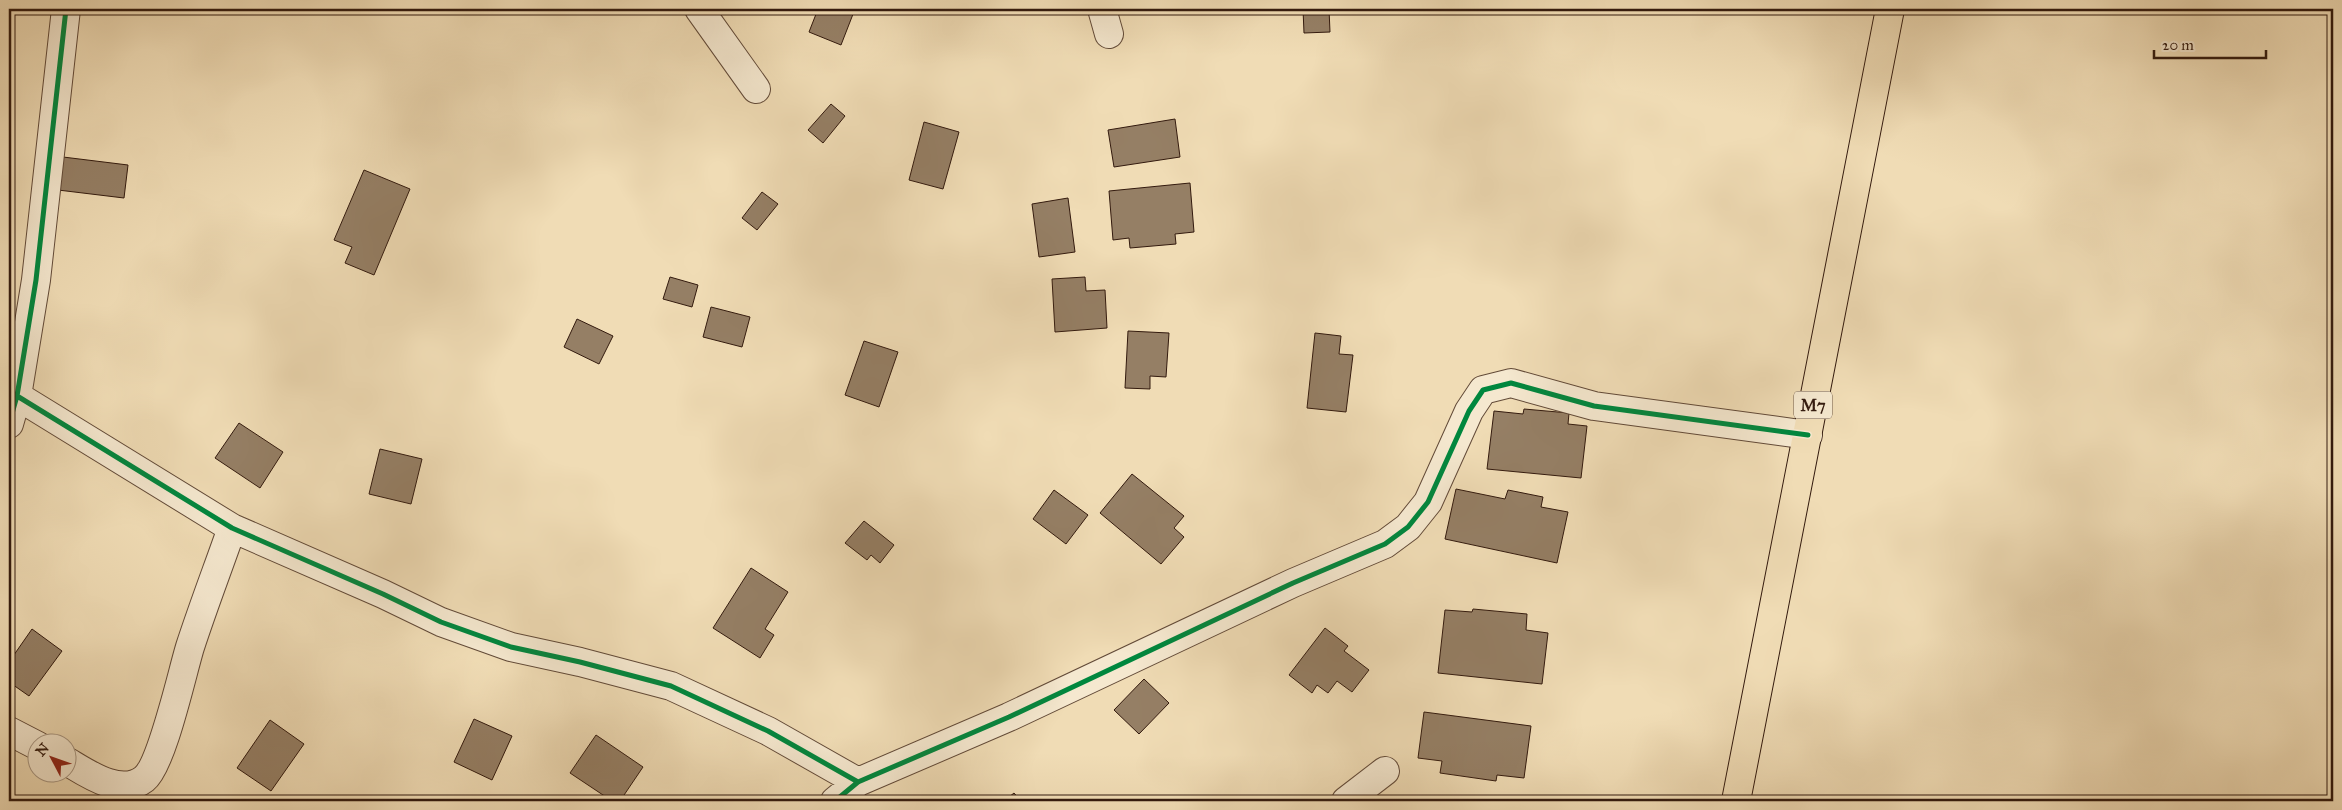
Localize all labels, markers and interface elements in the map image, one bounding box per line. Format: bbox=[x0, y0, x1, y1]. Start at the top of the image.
scale bar bbox=[2154, 28, 2267, 60]
text: 20 m bbox=[2162, 36, 2194, 54]
road number: M7 bbox=[1794, 392, 1832, 418]
north arrow bbox=[28, 732, 78, 782]
text: N bbox=[32, 740, 53, 760]

